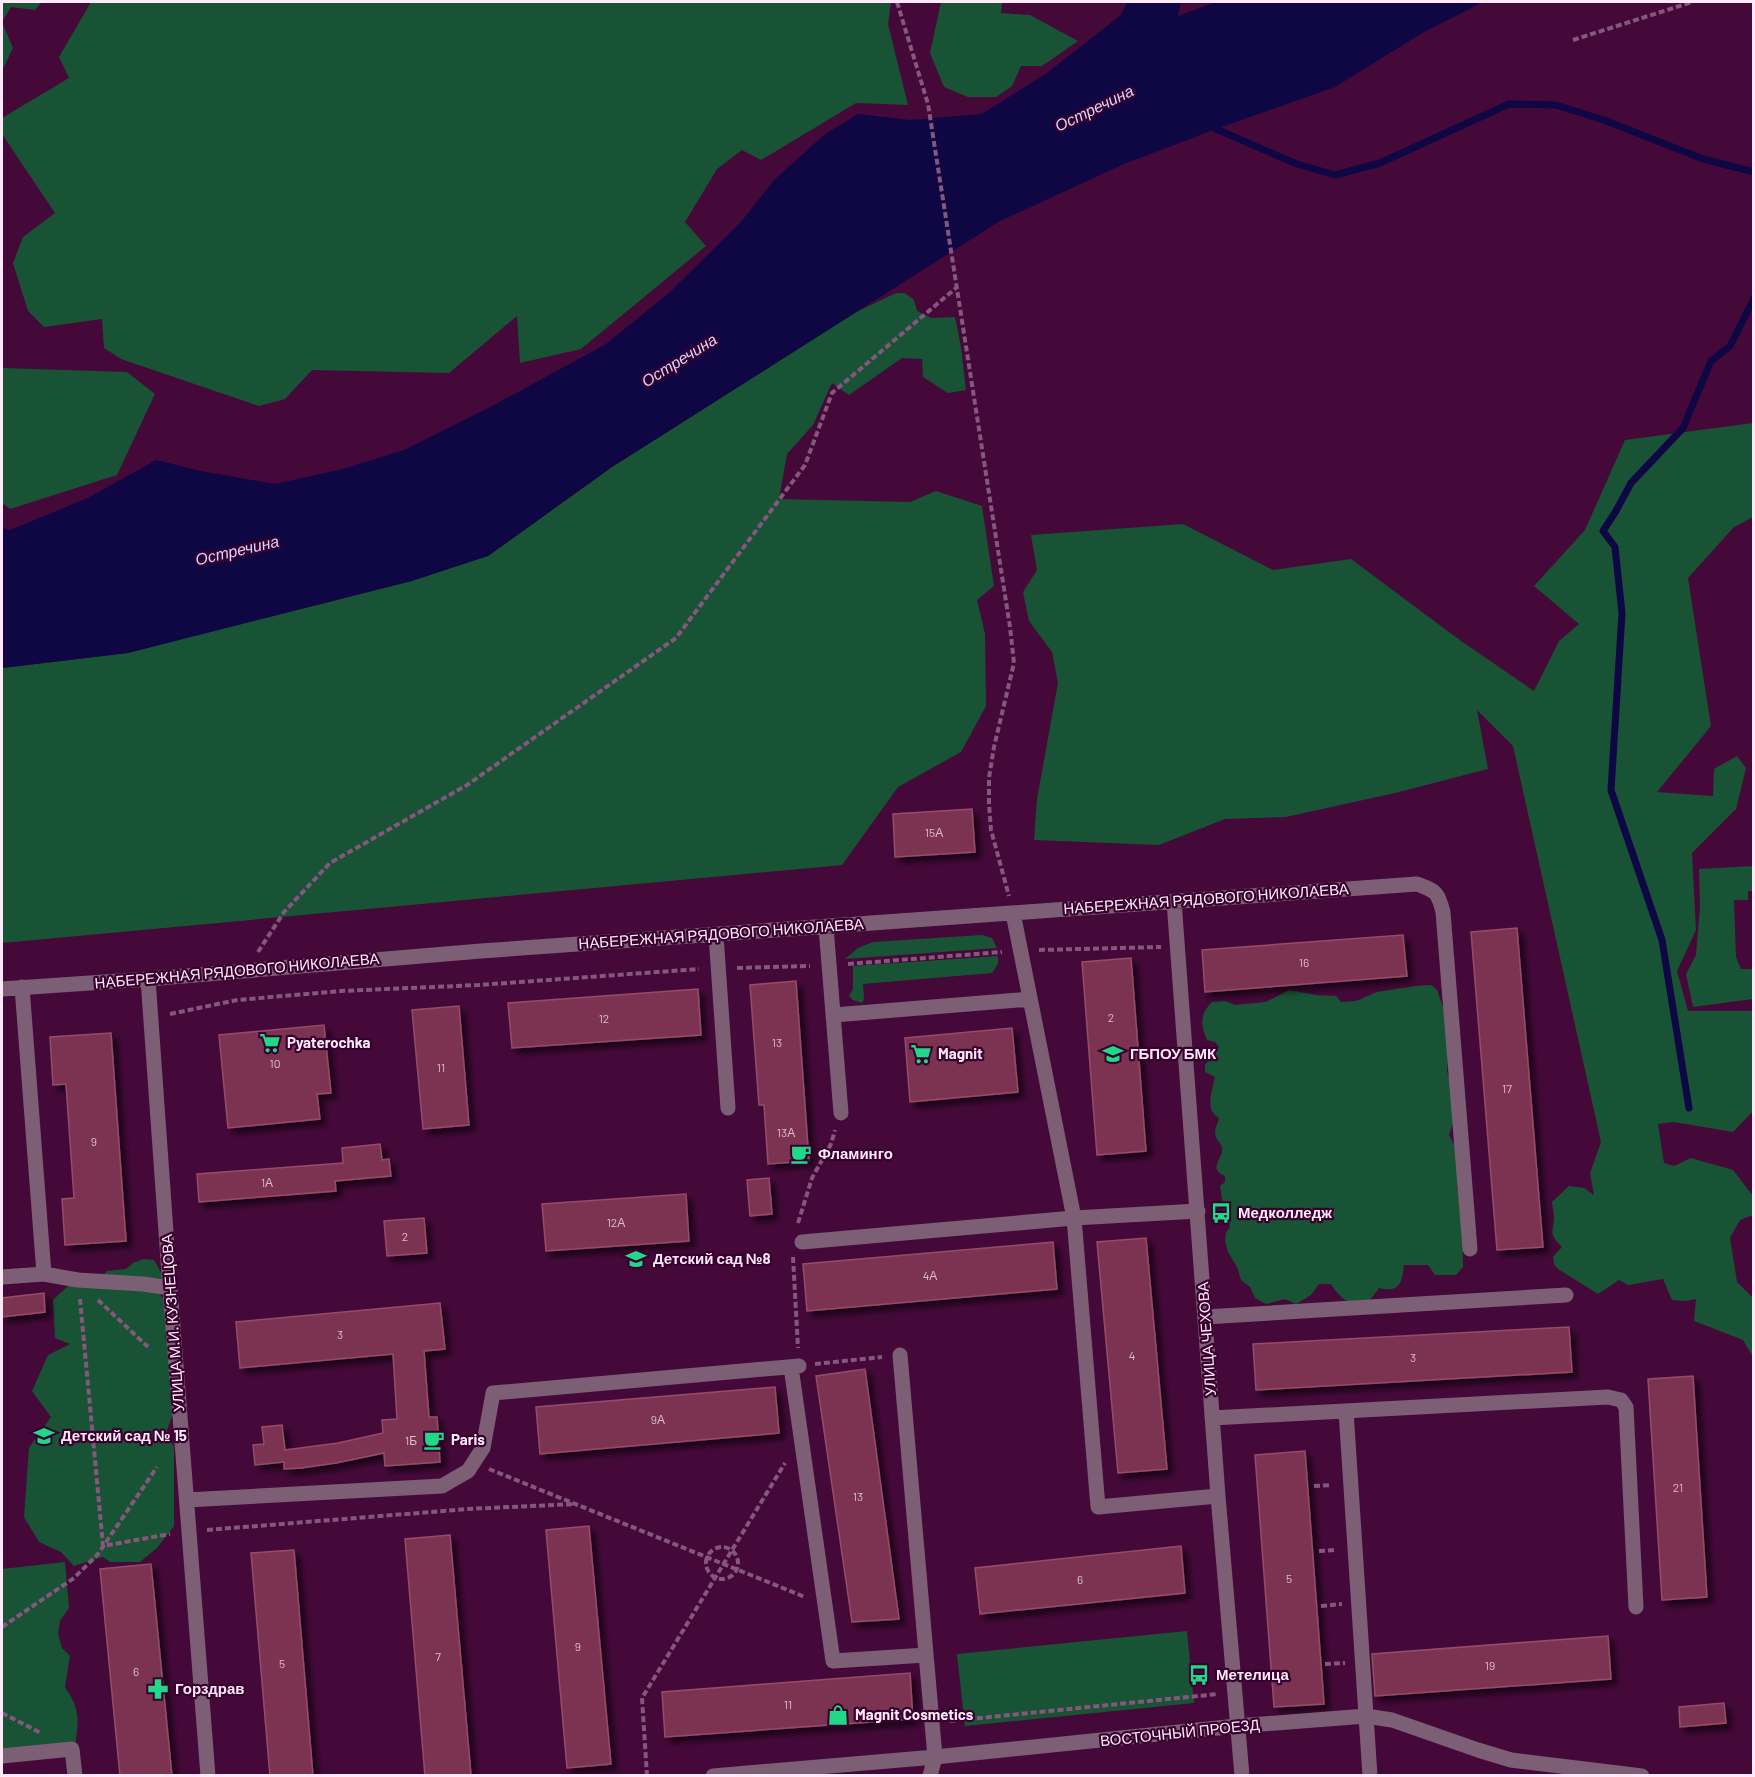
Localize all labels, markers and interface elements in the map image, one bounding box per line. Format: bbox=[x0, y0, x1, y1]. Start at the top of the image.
water label: Остречина bbox=[1051, 80, 1136, 135]
water label: Остречина bbox=[637, 329, 720, 390]
water label: Остречина bbox=[193, 531, 281, 568]
house number: 15А bbox=[925, 825, 943, 839]
street label: НАБЕРЕЖНАЯ РЯДОВОГО НИКОЛАЕВА bbox=[1063, 879, 1349, 917]
street label: НАБЕРЕЖНАЯ РЯДОВОГО НИКОЛАЕВА bbox=[578, 914, 864, 952]
street label: НАБЕРЕЖНАЯ РЯДОВОГО НИКОЛАЕВА bbox=[94, 949, 380, 991]
house number: 16 bbox=[1299, 955, 1309, 969]
house number: 2 bbox=[1108, 1010, 1114, 1024]
house number: 12 bbox=[599, 1011, 609, 1025]
supermarket icon: Pyaterochka bbox=[258, 1031, 282, 1055]
place label: Pyaterochka bbox=[287, 1033, 370, 1051]
house number: 13 bbox=[772, 1035, 782, 1049]
supermarket icon: Magnit bbox=[909, 1042, 933, 1066]
school or university icon: ГБПОУ БМК bbox=[1101, 1042, 1125, 1066]
place label: Magnit bbox=[938, 1044, 983, 1062]
place label: ГБПОУ БМК bbox=[1130, 1044, 1217, 1062]
house number: 10 bbox=[270, 1056, 280, 1070]
house number: 11 bbox=[437, 1060, 445, 1074]
house number: 17 bbox=[1502, 1081, 1512, 1095]
house number: 13А bbox=[777, 1125, 795, 1139]
house number: 9 bbox=[91, 1134, 97, 1148]
cafe icon: Фламинго bbox=[789, 1142, 813, 1166]
place label: Фламинго bbox=[818, 1144, 893, 1162]
house number: 1А bbox=[261, 1175, 273, 1189]
bus stop icon: Медколледж bbox=[1209, 1201, 1233, 1225]
place label: Медколледж bbox=[1238, 1203, 1332, 1221]
house number: 12А bbox=[607, 1215, 625, 1229]
house number: 2 bbox=[402, 1229, 408, 1243]
street label: УЛИЦА М.И. КУЗНЕЦОВА bbox=[157, 1233, 187, 1413]
school or university icon: Детский сад №8 bbox=[624, 1247, 648, 1271]
place label: Детский сад №8 bbox=[653, 1249, 771, 1267]
house number: 4А bbox=[923, 1268, 937, 1282]
street label: УЛИЦА ЧЕХОВА bbox=[1193, 1281, 1219, 1397]
house number: 3 bbox=[337, 1327, 343, 1341]
house number: 4 bbox=[1129, 1348, 1135, 1362]
house number: 3 bbox=[1410, 1350, 1416, 1364]
house number: 9А bbox=[651, 1412, 665, 1426]
school or university icon: Детский сад № 15 bbox=[32, 1424, 56, 1448]
place label: Детский сад № 15 bbox=[61, 1426, 187, 1444]
cafe icon: Paris bbox=[422, 1428, 446, 1452]
place label: Paris bbox=[451, 1430, 485, 1448]
house number: 1Б bbox=[405, 1433, 417, 1447]
house number: 21 bbox=[1673, 1480, 1683, 1494]
house number: 13 bbox=[853, 1489, 863, 1503]
house number: 5 bbox=[1286, 1571, 1292, 1585]
house number: 6 bbox=[1077, 1572, 1083, 1586]
house number: 9 bbox=[575, 1639, 581, 1653]
house number: 7 bbox=[435, 1649, 441, 1663]
house number: 5 bbox=[279, 1656, 285, 1670]
house number: 19 bbox=[1485, 1658, 1495, 1672]
bus stop icon: Метелица bbox=[1187, 1663, 1211, 1687]
house number: 6 bbox=[133, 1664, 139, 1678]
place label: Метелица bbox=[1216, 1665, 1289, 1683]
pharmacy icon: Горздрав bbox=[146, 1677, 170, 1701]
place label: Горздрав bbox=[175, 1679, 245, 1697]
house number: 11 bbox=[784, 1697, 792, 1711]
shop icon: Magnit Cosmetics bbox=[826, 1703, 850, 1727]
place label: Magnit Cosmetics bbox=[855, 1705, 974, 1723]
street label: ВОСТОЧНЫЙ ПРОЕЗД bbox=[1099, 1715, 1261, 1749]

